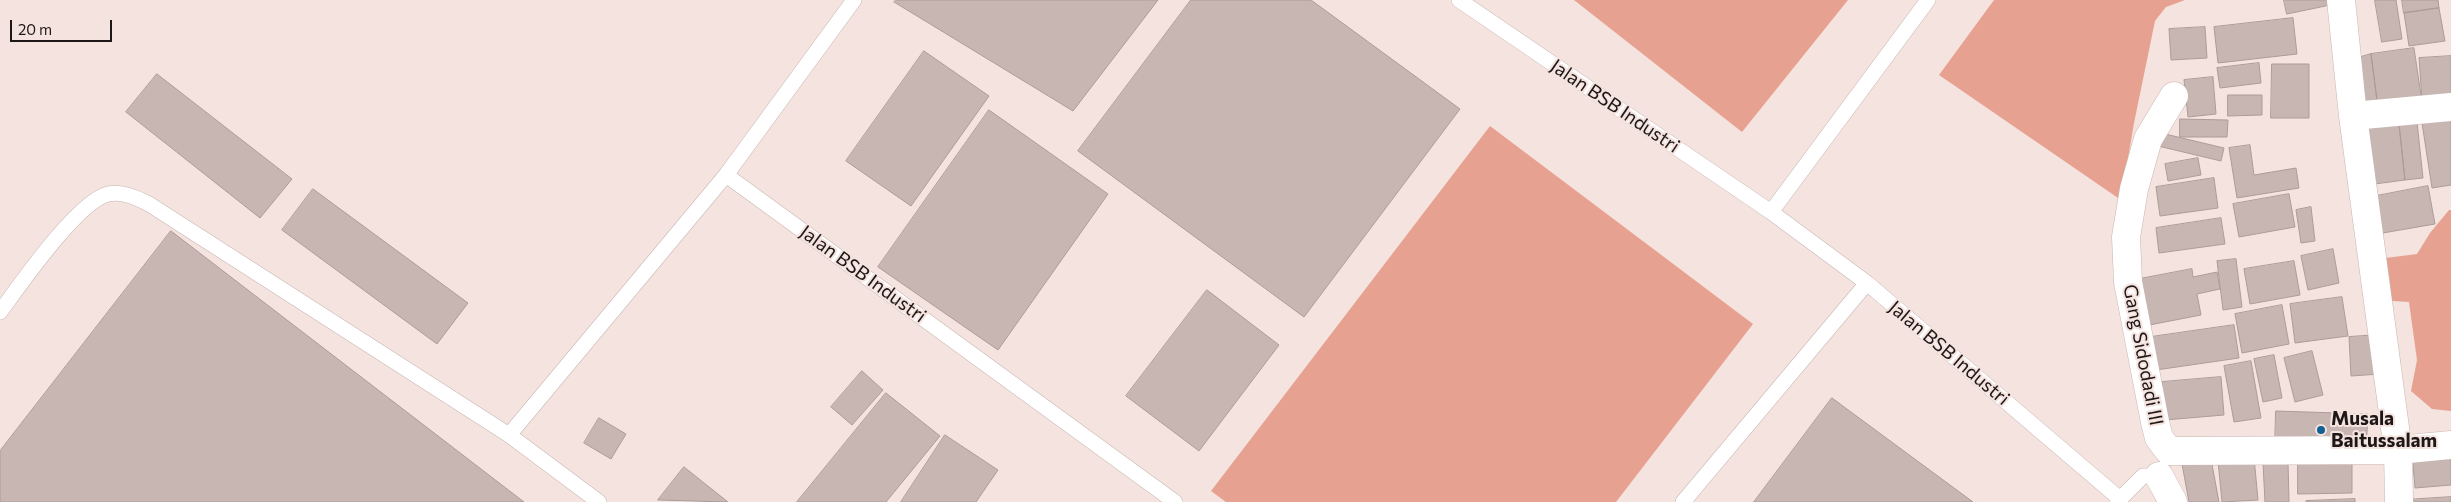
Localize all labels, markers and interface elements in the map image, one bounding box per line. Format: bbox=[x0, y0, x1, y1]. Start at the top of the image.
scale bar bbox=[12, 10, 115, 42]
text: 20 m bbox=[18, 20, 52, 38]
street label: Jalan BSB Industri bbox=[1546, 54, 1684, 158]
street label: Jalan BSB Industri bbox=[795, 220, 931, 328]
street label: Gang Sidodadi III bbox=[2118, 282, 2168, 428]
street label: Jalan BSB Industri bbox=[1884, 296, 2014, 410]
place label: Musala Baitussalam bbox=[2331, 408, 2437, 452]
marker: Musala Baitussalam bbox=[2315, 424, 2327, 436]

